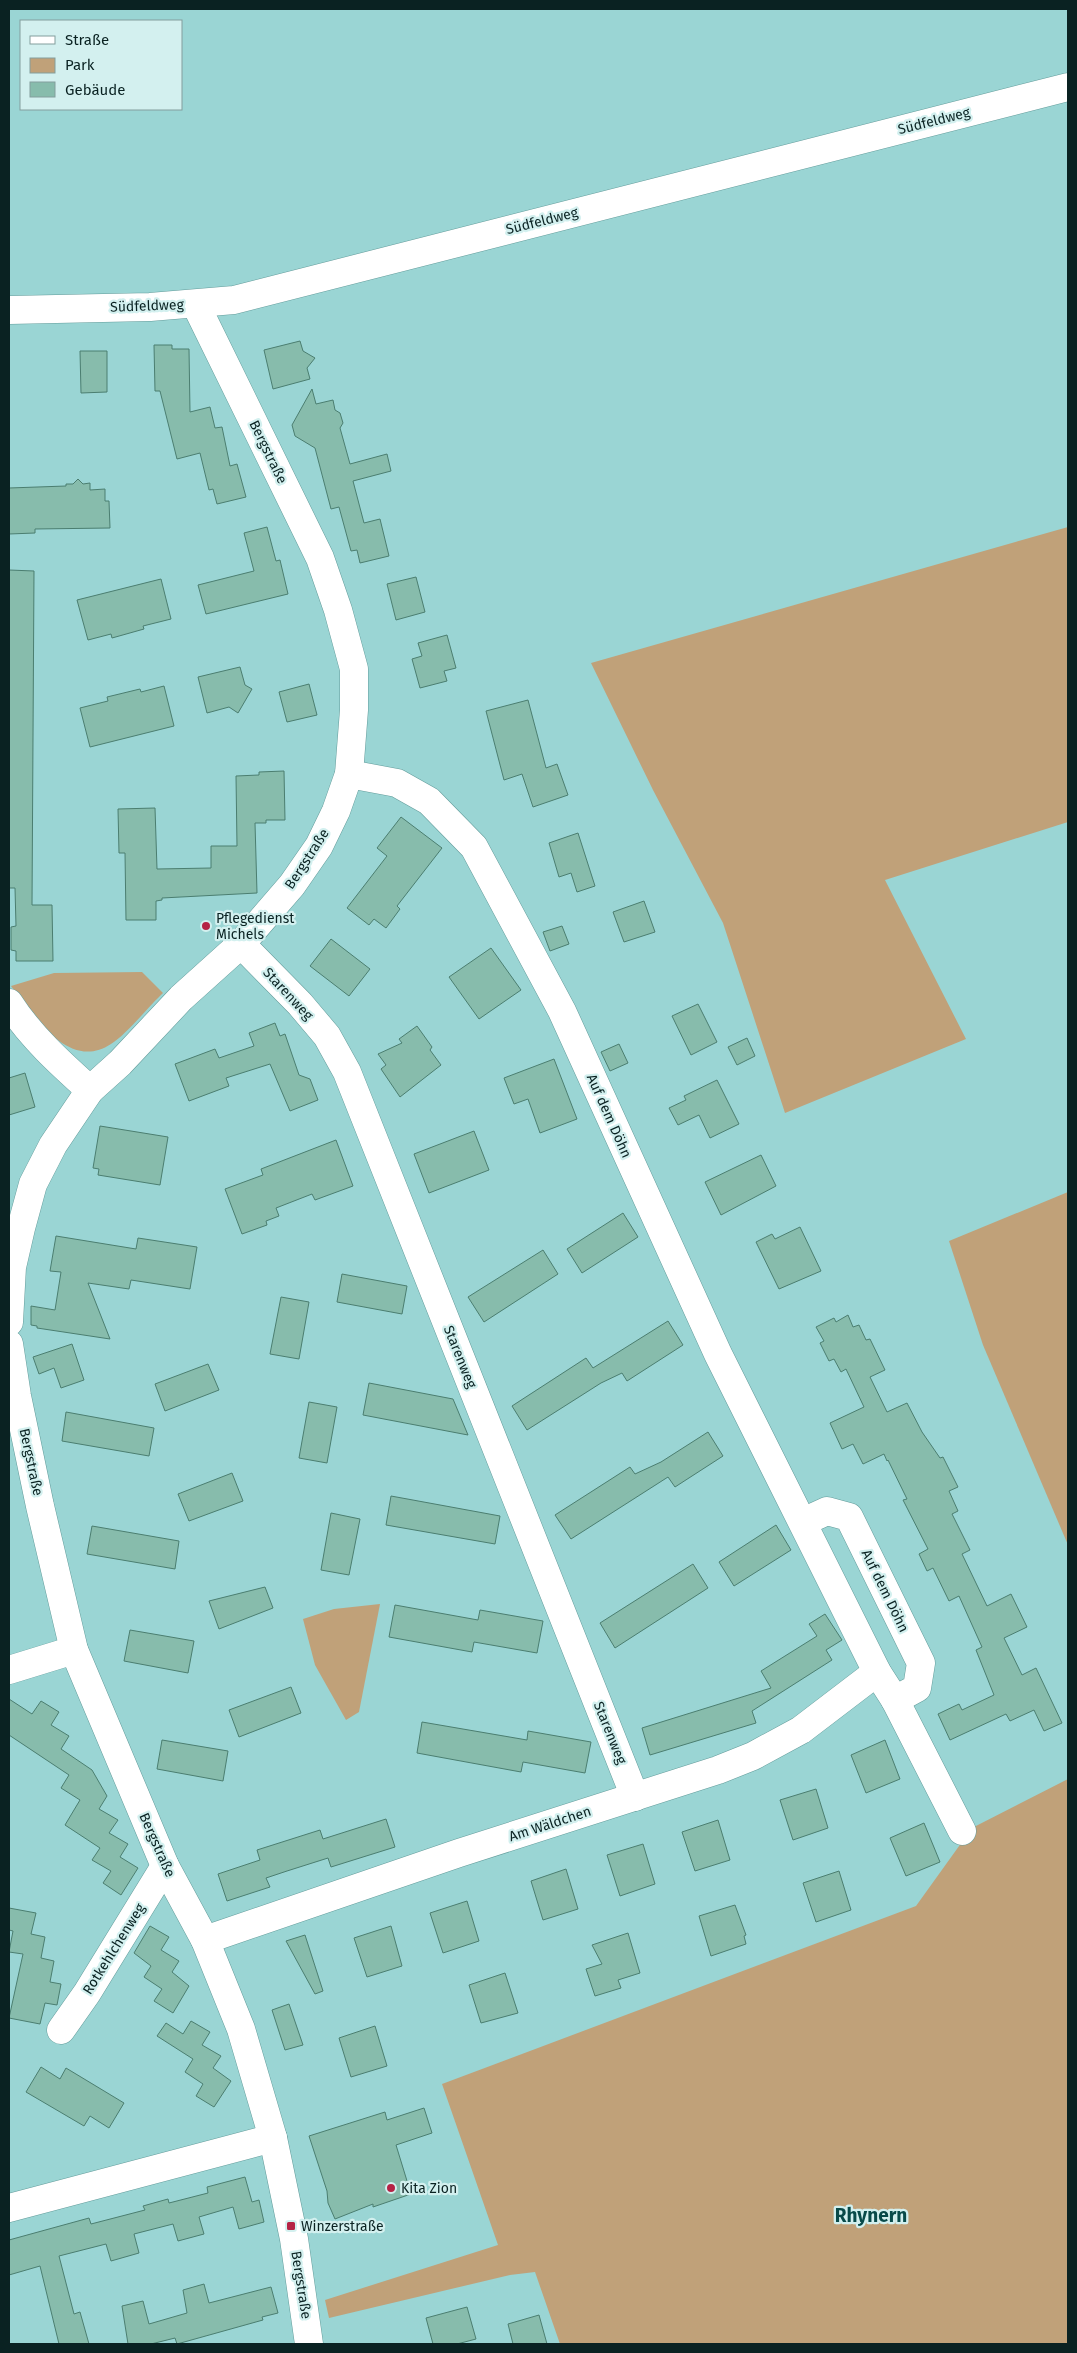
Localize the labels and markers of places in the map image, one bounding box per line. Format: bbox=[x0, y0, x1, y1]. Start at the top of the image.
place label: Pflegedienst Michels bbox=[216, 910, 295, 943]
marker: Pflegedienst Michels bbox=[200, 920, 212, 932]
place label: Kita Zion bbox=[401, 2180, 457, 2197]
marker: Kita Zion bbox=[385, 2182, 397, 2194]
place label: Winzerstraße bbox=[301, 2218, 384, 2235]
marker: Winzerstraße bbox=[285, 2220, 297, 2232]

